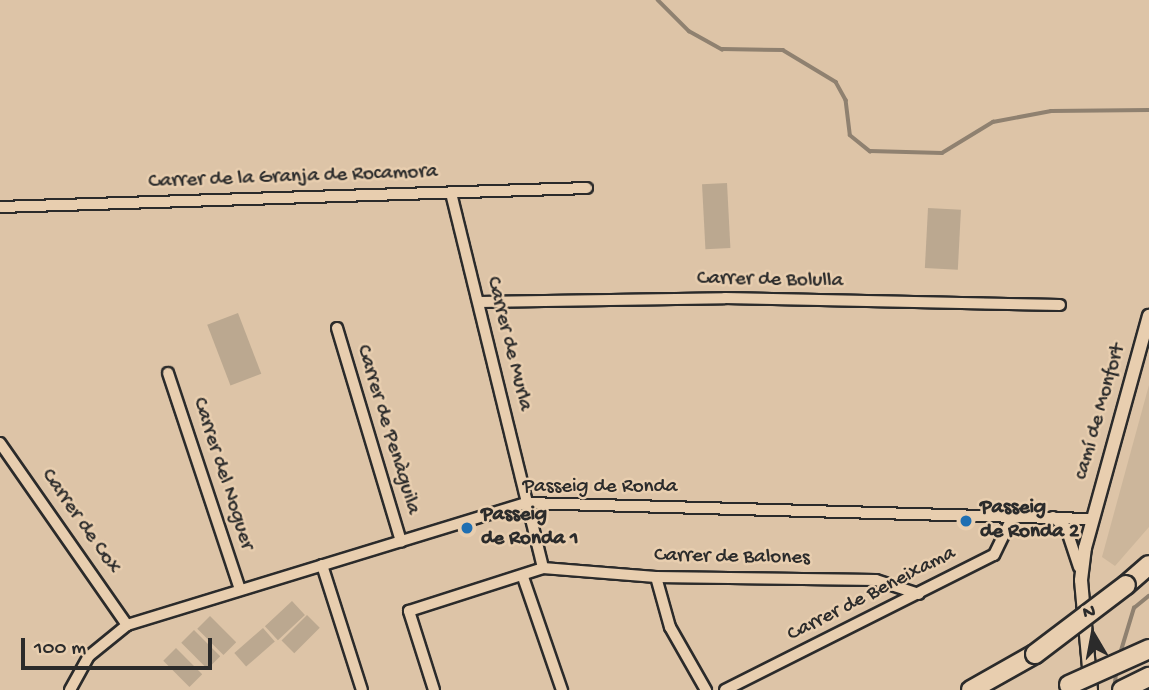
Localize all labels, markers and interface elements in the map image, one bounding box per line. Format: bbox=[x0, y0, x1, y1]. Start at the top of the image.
street label: Carrer de la Granja de Rocamora bbox=[148, 160, 438, 196]
street label: Carrer de Bolulla bbox=[697, 267, 843, 295]
street label: Carrer de Murla bbox=[479, 274, 537, 414]
street label: camí de Monfort bbox=[1070, 341, 1132, 483]
street label: Carrer de Penàguila bbox=[349, 342, 425, 518]
street label: Carrer del Noguer bbox=[186, 395, 258, 553]
street label: Carrer de Cox bbox=[35, 465, 125, 579]
street label: Passeig de Ronda bbox=[523, 475, 677, 501]
place label: Passeig de Ronda 2 bbox=[980, 496, 1079, 546]
place label: Passeig de Ronda 1 bbox=[481, 503, 578, 553]
marker: Passeig de Ronda 2 bbox=[958, 513, 974, 529]
marker: Passeig de Ronda 1 bbox=[459, 520, 475, 536]
street label: Carrer de Beneixama bbox=[784, 542, 960, 648]
street label: Carrer de Balones bbox=[654, 544, 810, 572]
north arrow bbox=[1058, 599, 1128, 669]
text: N bbox=[1081, 600, 1097, 625]
scale bar bbox=[24, 624, 215, 668]
text: 100 m bbox=[34, 637, 86, 662]

